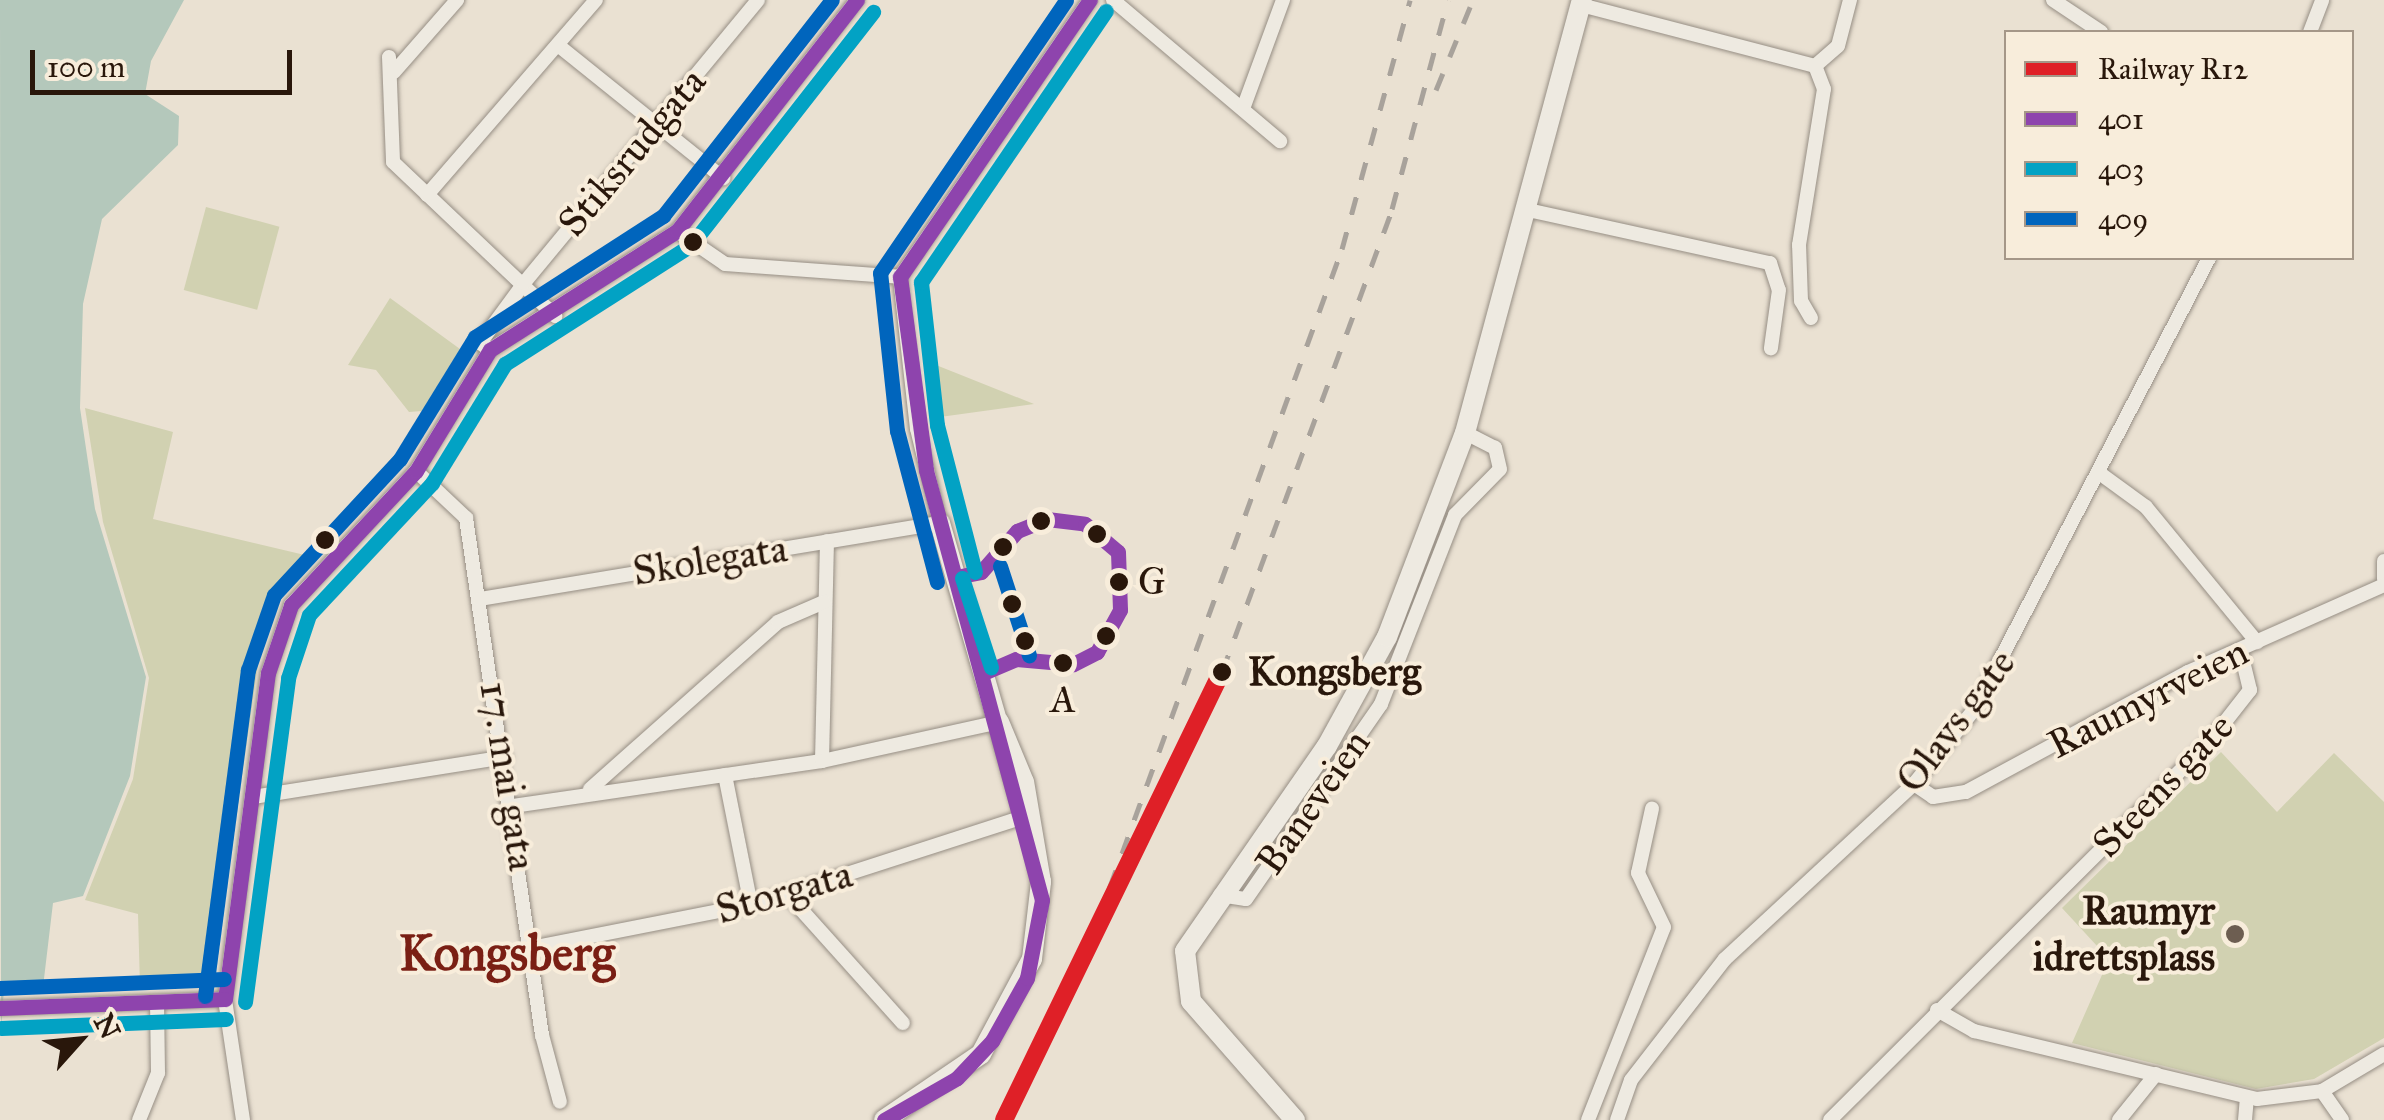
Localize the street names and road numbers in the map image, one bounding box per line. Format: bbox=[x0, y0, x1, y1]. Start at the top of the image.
street label: Stiksrudgata bbox=[548, 58, 716, 246]
street label: Skolegata bbox=[630, 524, 790, 596]
street label: Raumyrveien bbox=[2040, 627, 2256, 769]
street label: Olavs gate bbox=[1887, 640, 2025, 802]
street label: 17. mai gata bbox=[469, 678, 547, 874]
street label: Steens gate bbox=[2083, 703, 2243, 867]
street label: Baneveien bbox=[1246, 720, 1380, 884]
street label: Storgata bbox=[711, 850, 857, 934]

